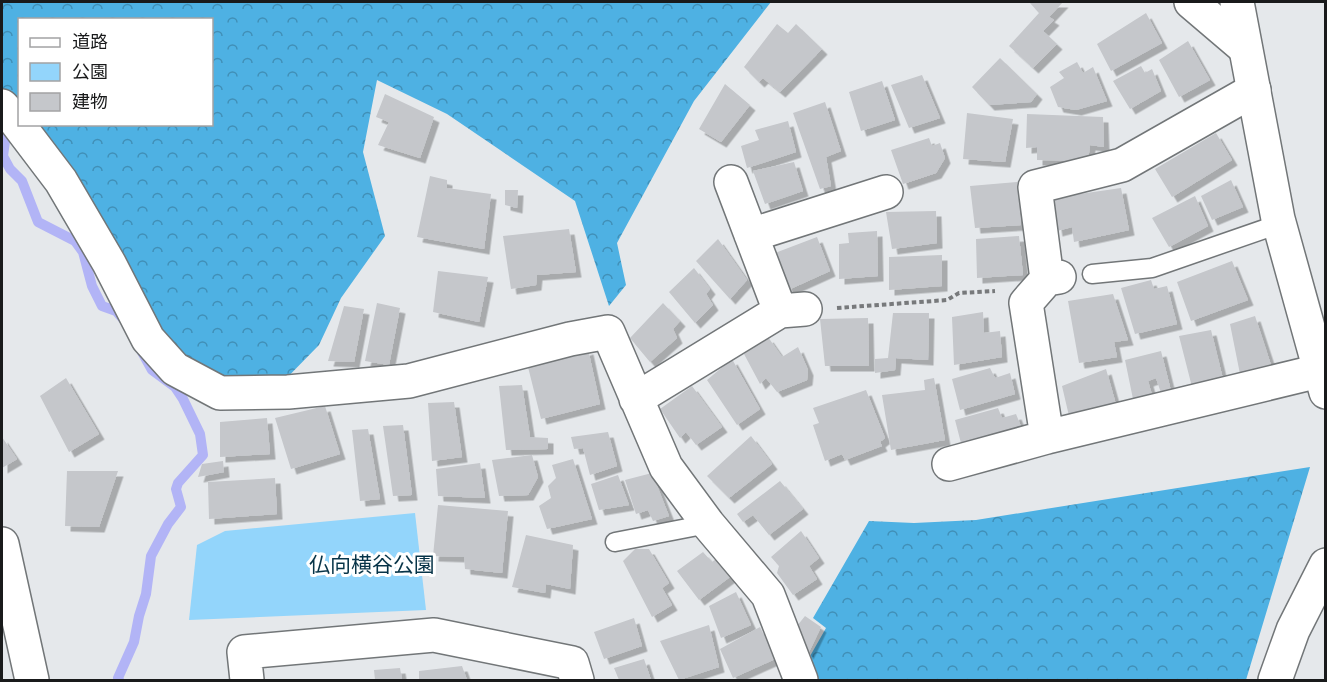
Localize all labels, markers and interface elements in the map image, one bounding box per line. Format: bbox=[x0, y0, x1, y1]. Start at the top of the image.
legend bbox=[18, 18, 213, 126]
text: 道路 bbox=[72, 31, 108, 52]
text: 公園 bbox=[72, 61, 108, 82]
text: 建物 bbox=[72, 91, 108, 112]
park label: 仏向横谷公園 bbox=[309, 553, 435, 577]

